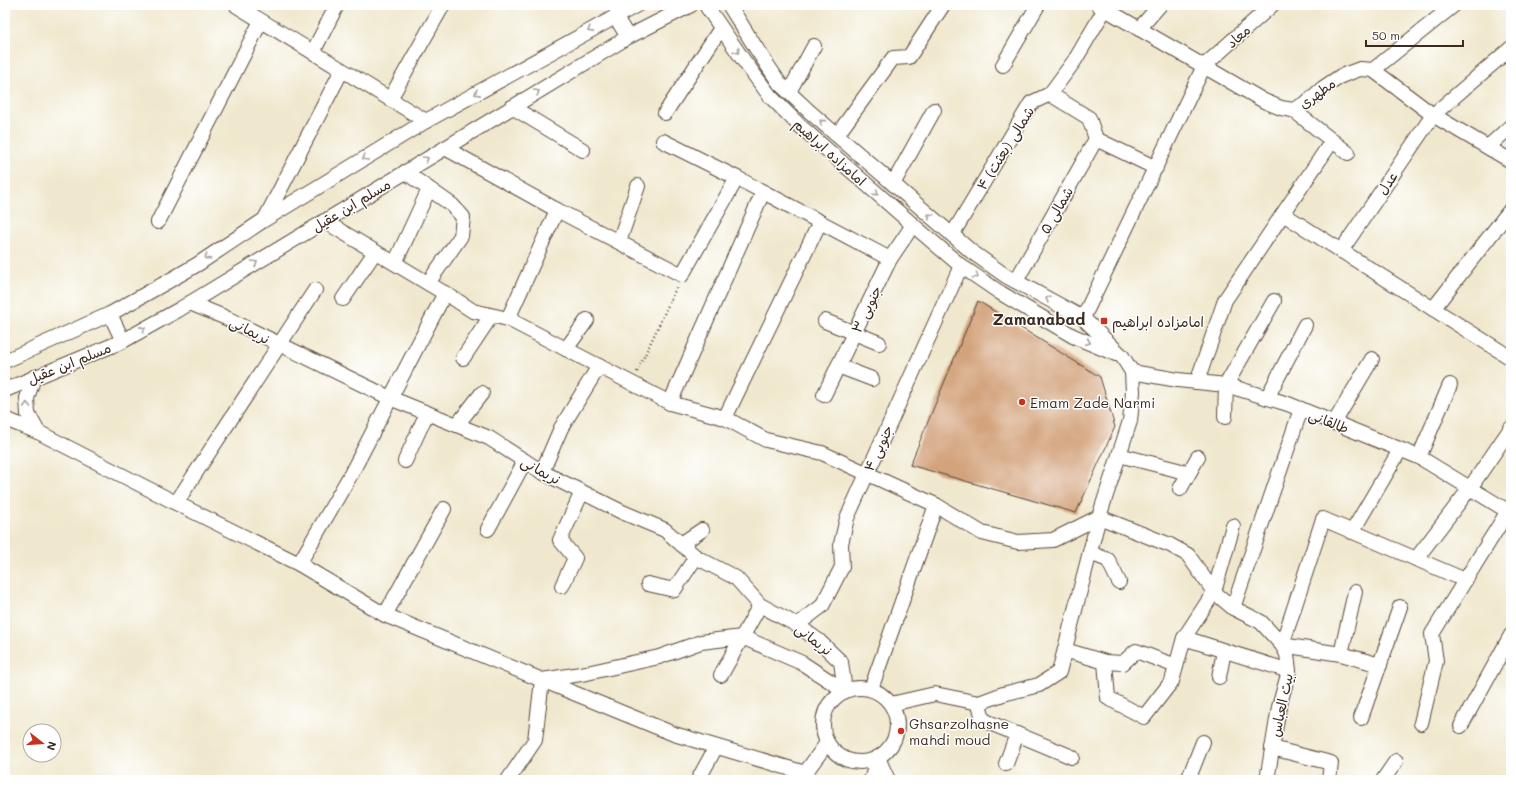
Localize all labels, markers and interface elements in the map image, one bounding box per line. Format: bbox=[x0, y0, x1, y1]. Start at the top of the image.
street label: معاد bbox=[1222, 20, 1254, 52]
scale bar bbox=[1366, 22, 1463, 48]
one-way arrow bbox=[587, 25, 595, 32]
text: 50 m bbox=[1372, 27, 1400, 43]
one-way arrow bbox=[732, 47, 740, 54]
street label: مطهری bbox=[1295, 73, 1339, 113]
one-way arrow bbox=[474, 88, 481, 95]
one-way arrow bbox=[533, 89, 540, 97]
street label: ۴ شمالی (بعثت) bbox=[972, 103, 1038, 193]
street label: امامزاده ابراهیم bbox=[788, 114, 871, 191]
one-way arrow bbox=[819, 119, 826, 126]
one-way arrow bbox=[362, 154, 369, 161]
one-way arrow bbox=[422, 157, 429, 164]
street label: عدل bbox=[1372, 168, 1402, 198]
street label: مسلم ابن عقیل bbox=[308, 174, 395, 238]
street label: ۵ شمالی bbox=[1035, 183, 1077, 237]
one-way arrow bbox=[872, 189, 879, 196]
one-way arrow bbox=[928, 213, 935, 220]
one-way arrow bbox=[204, 253, 211, 260]
one-way arrow bbox=[251, 260, 258, 268]
one-way arrow bbox=[972, 271, 979, 278]
street label: ۳ جنوبی bbox=[846, 282, 886, 336]
one-way arrow bbox=[1045, 296, 1052, 303]
district label: Zamanabad bbox=[993, 308, 1085, 329]
street label: نریمانی bbox=[227, 312, 273, 348]
place label: امامزاده ابراهیم bbox=[1112, 312, 1204, 333]
marker: امامزاده ابراهیم bbox=[1099, 316, 1109, 326]
one-way arrow bbox=[139, 327, 146, 334]
street label: مسلم ابن عقیل bbox=[24, 338, 114, 390]
one-way arrow bbox=[1084, 338, 1091, 346]
place label: Emam Zade Narmi bbox=[1030, 393, 1155, 412]
marker: Emam Zade Narmi bbox=[1017, 397, 1027, 407]
one-way arrow bbox=[23, 402, 32, 408]
street label: طالقانی bbox=[1306, 404, 1352, 438]
street label: ۴ جنوبی bbox=[859, 422, 898, 475]
street label: نریمانی bbox=[518, 451, 564, 489]
street label: نریمانی bbox=[791, 618, 837, 660]
street label: بیت العباس bbox=[1265, 671, 1297, 739]
place label: Ghsarzolhasne mahdi moud bbox=[909, 714, 1009, 749]
north arrow bbox=[22, 723, 62, 763]
marker: Ghsarzolhasne mahdi moud bbox=[896, 726, 906, 736]
text: N bbox=[44, 740, 60, 752]

